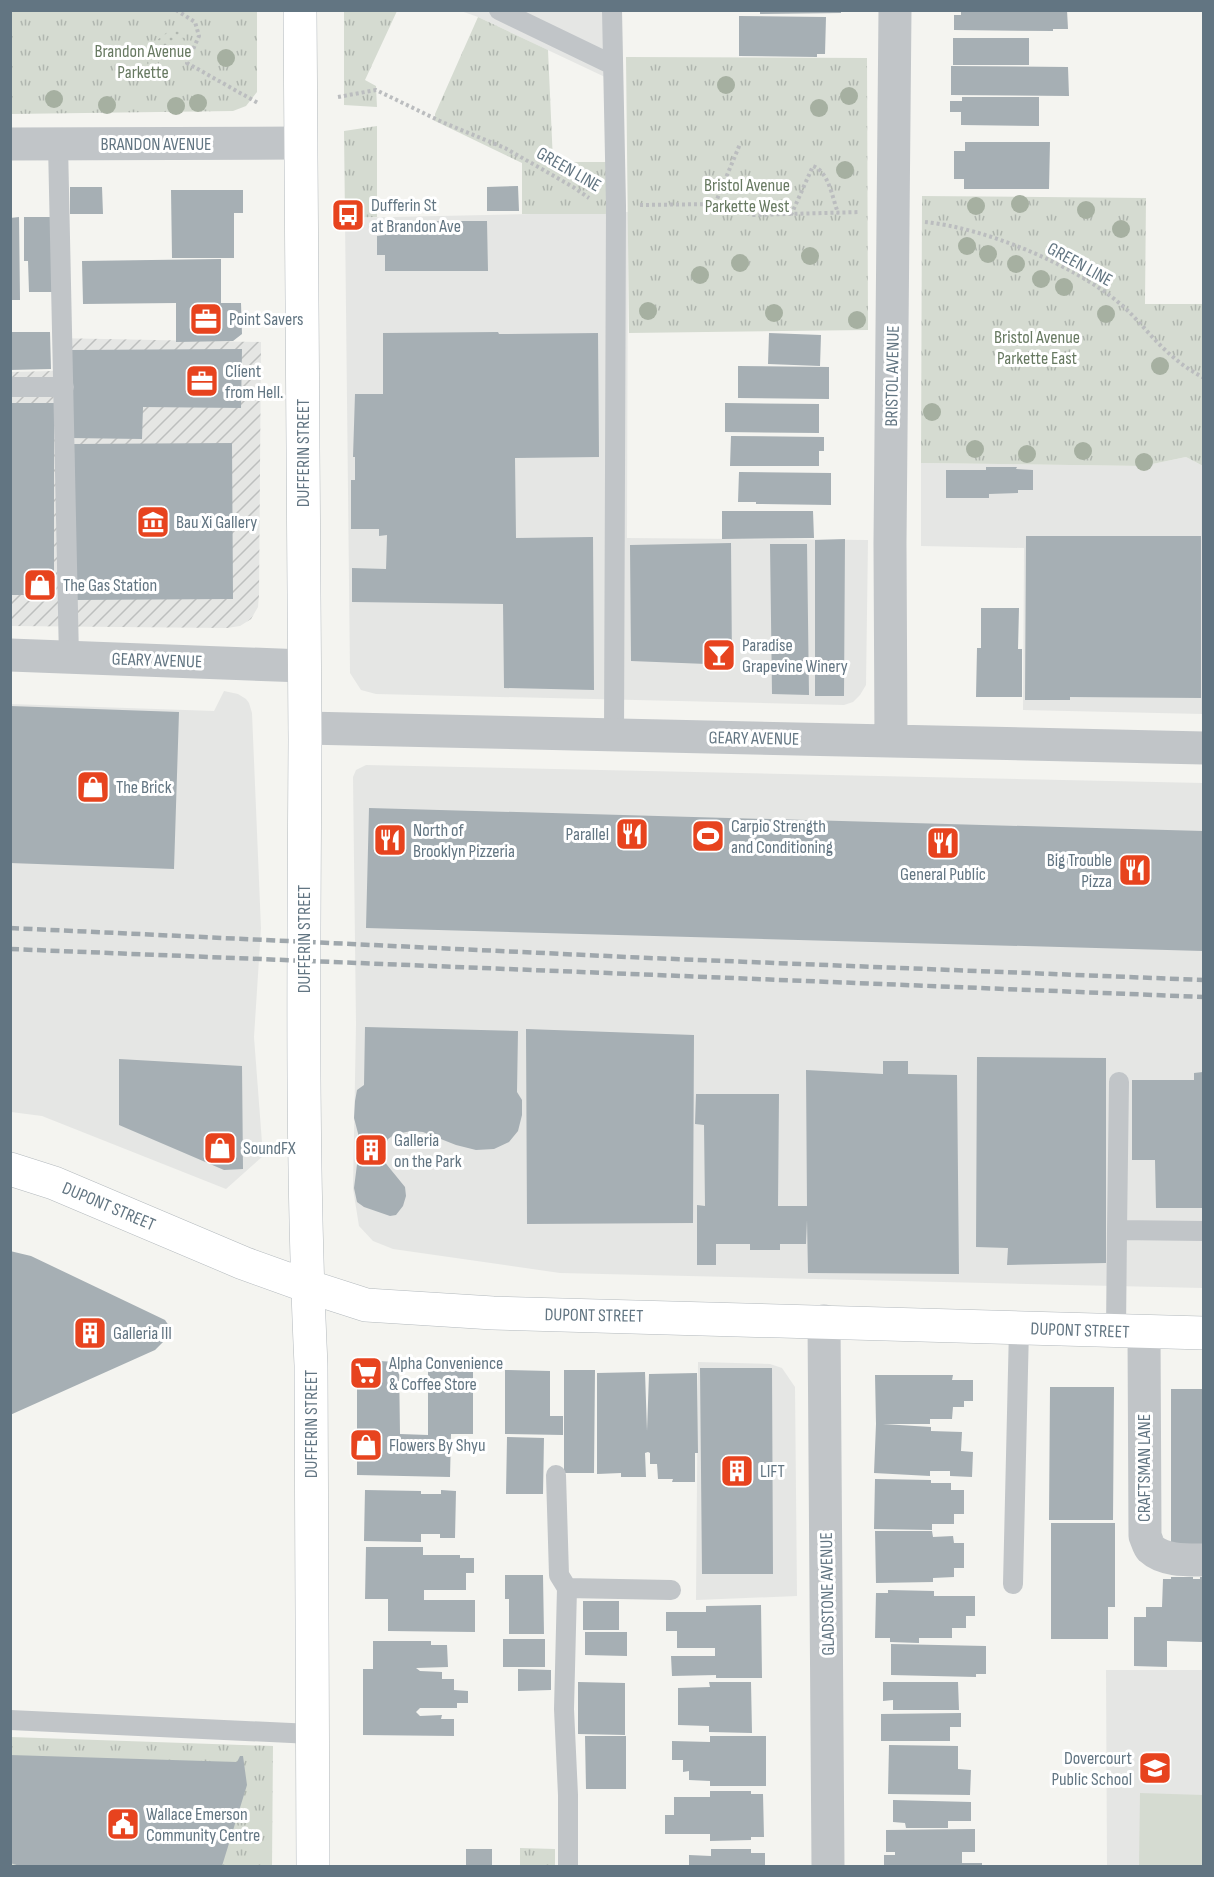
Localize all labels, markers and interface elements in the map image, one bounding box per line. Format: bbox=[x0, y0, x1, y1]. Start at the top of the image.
park label: Brandon Avenue Parkette bbox=[94, 41, 192, 83]
street label: BRANDON AVENUE bbox=[100, 134, 212, 155]
street label: GREEN LINE bbox=[533, 143, 605, 196]
park label: Bristol Avenue Parkette West bbox=[704, 175, 790, 217]
place label: Dufferin St at Brandon Ave bbox=[371, 195, 461, 237]
bus stop icon: Dufferin St at Brandon Ave bbox=[330, 197, 366, 233]
street label: GREEN LINE bbox=[1044, 238, 1116, 291]
office icon: Point Savers bbox=[188, 301, 224, 337]
place label: Point Savers bbox=[229, 309, 304, 330]
street label: BRISTOL AVENUE bbox=[881, 325, 904, 427]
park label: Bristol Avenue Parkette East bbox=[994, 327, 1080, 369]
place label: Client from Hell. bbox=[225, 361, 283, 403]
office icon: Client from Hell. bbox=[184, 363, 220, 399]
street label: DUFFERIN STREET bbox=[293, 399, 314, 507]
museum icon: Bau Xi Gallery bbox=[135, 504, 171, 540]
place label: Bau Xi Gallery bbox=[176, 512, 257, 533]
shop icon: The Gas Station bbox=[22, 567, 58, 603]
place label: The Gas Station bbox=[63, 575, 157, 596]
place label: Paradise Grapevine Winery bbox=[742, 635, 848, 677]
bar icon: Paradise Grapevine Winery bbox=[701, 637, 737, 673]
street label: GEARY AVENUE bbox=[111, 648, 203, 673]
street label: GEARY AVENUE bbox=[708, 727, 799, 750]
shop icon: The Brick bbox=[75, 769, 111, 805]
place label: The Brick bbox=[116, 777, 172, 798]
restaurant icon: Parallel bbox=[614, 816, 650, 852]
place label: Carpio Strength and Conditioning bbox=[731, 816, 833, 858]
sports icon: Carpio Strength and Conditioning bbox=[690, 818, 726, 854]
place label: North of Brooklyn Pizzeria bbox=[413, 820, 515, 862]
restaurant icon: North of Brooklyn Pizzeria bbox=[372, 822, 408, 858]
place label: Parallel bbox=[566, 824, 609, 845]
restaurant icon: General Public bbox=[925, 825, 961, 861]
place label: Big Trouble Pizza bbox=[1047, 850, 1112, 892]
restaurant icon: Big Trouble Pizza bbox=[1117, 852, 1153, 888]
place label: General Public bbox=[900, 864, 986, 885]
street label: DUFFERIN STREET bbox=[294, 885, 315, 993]
shop icon: SoundFX bbox=[202, 1130, 238, 1166]
place label: Galleria on the Park bbox=[394, 1130, 462, 1172]
building icon: Galleria on the Park bbox=[353, 1132, 389, 1168]
place label: SoundFX bbox=[243, 1138, 296, 1159]
street label: DUPONT STREET bbox=[59, 1177, 158, 1235]
street label: DUPONT STREET bbox=[544, 1304, 644, 1327]
building icon: Galleria III bbox=[72, 1315, 108, 1351]
street label: DUPONT STREET bbox=[1030, 1318, 1130, 1343]
place label: Galleria III bbox=[113, 1323, 172, 1344]
place label: Alpha Convenience & Coffee Store bbox=[388, 1353, 503, 1395]
supermarket icon: Alpha Convenience & Coffee Store bbox=[348, 1355, 384, 1391]
street label: DUFFERIN STREET bbox=[301, 1370, 322, 1478]
street label: CRAFTSMAN LANE bbox=[1134, 1414, 1155, 1522]
shop icon: Flowers By Shyu bbox=[348, 1427, 384, 1463]
place label: Flowers By Shyu bbox=[389, 1435, 486, 1456]
building icon: LIFT bbox=[719, 1453, 755, 1489]
place label: LIFT bbox=[760, 1461, 785, 1482]
street label: GLADSTONE AVENUE bbox=[816, 1532, 839, 1656]
place label: Dovercourt Public School bbox=[1051, 1748, 1132, 1790]
school or university icon: Dovercourt Public School bbox=[1137, 1750, 1173, 1786]
place label: Wallace Emerson Community Centre bbox=[146, 1804, 260, 1846]
public building icon: Wallace Emerson Community Centre bbox=[105, 1806, 141, 1842]

